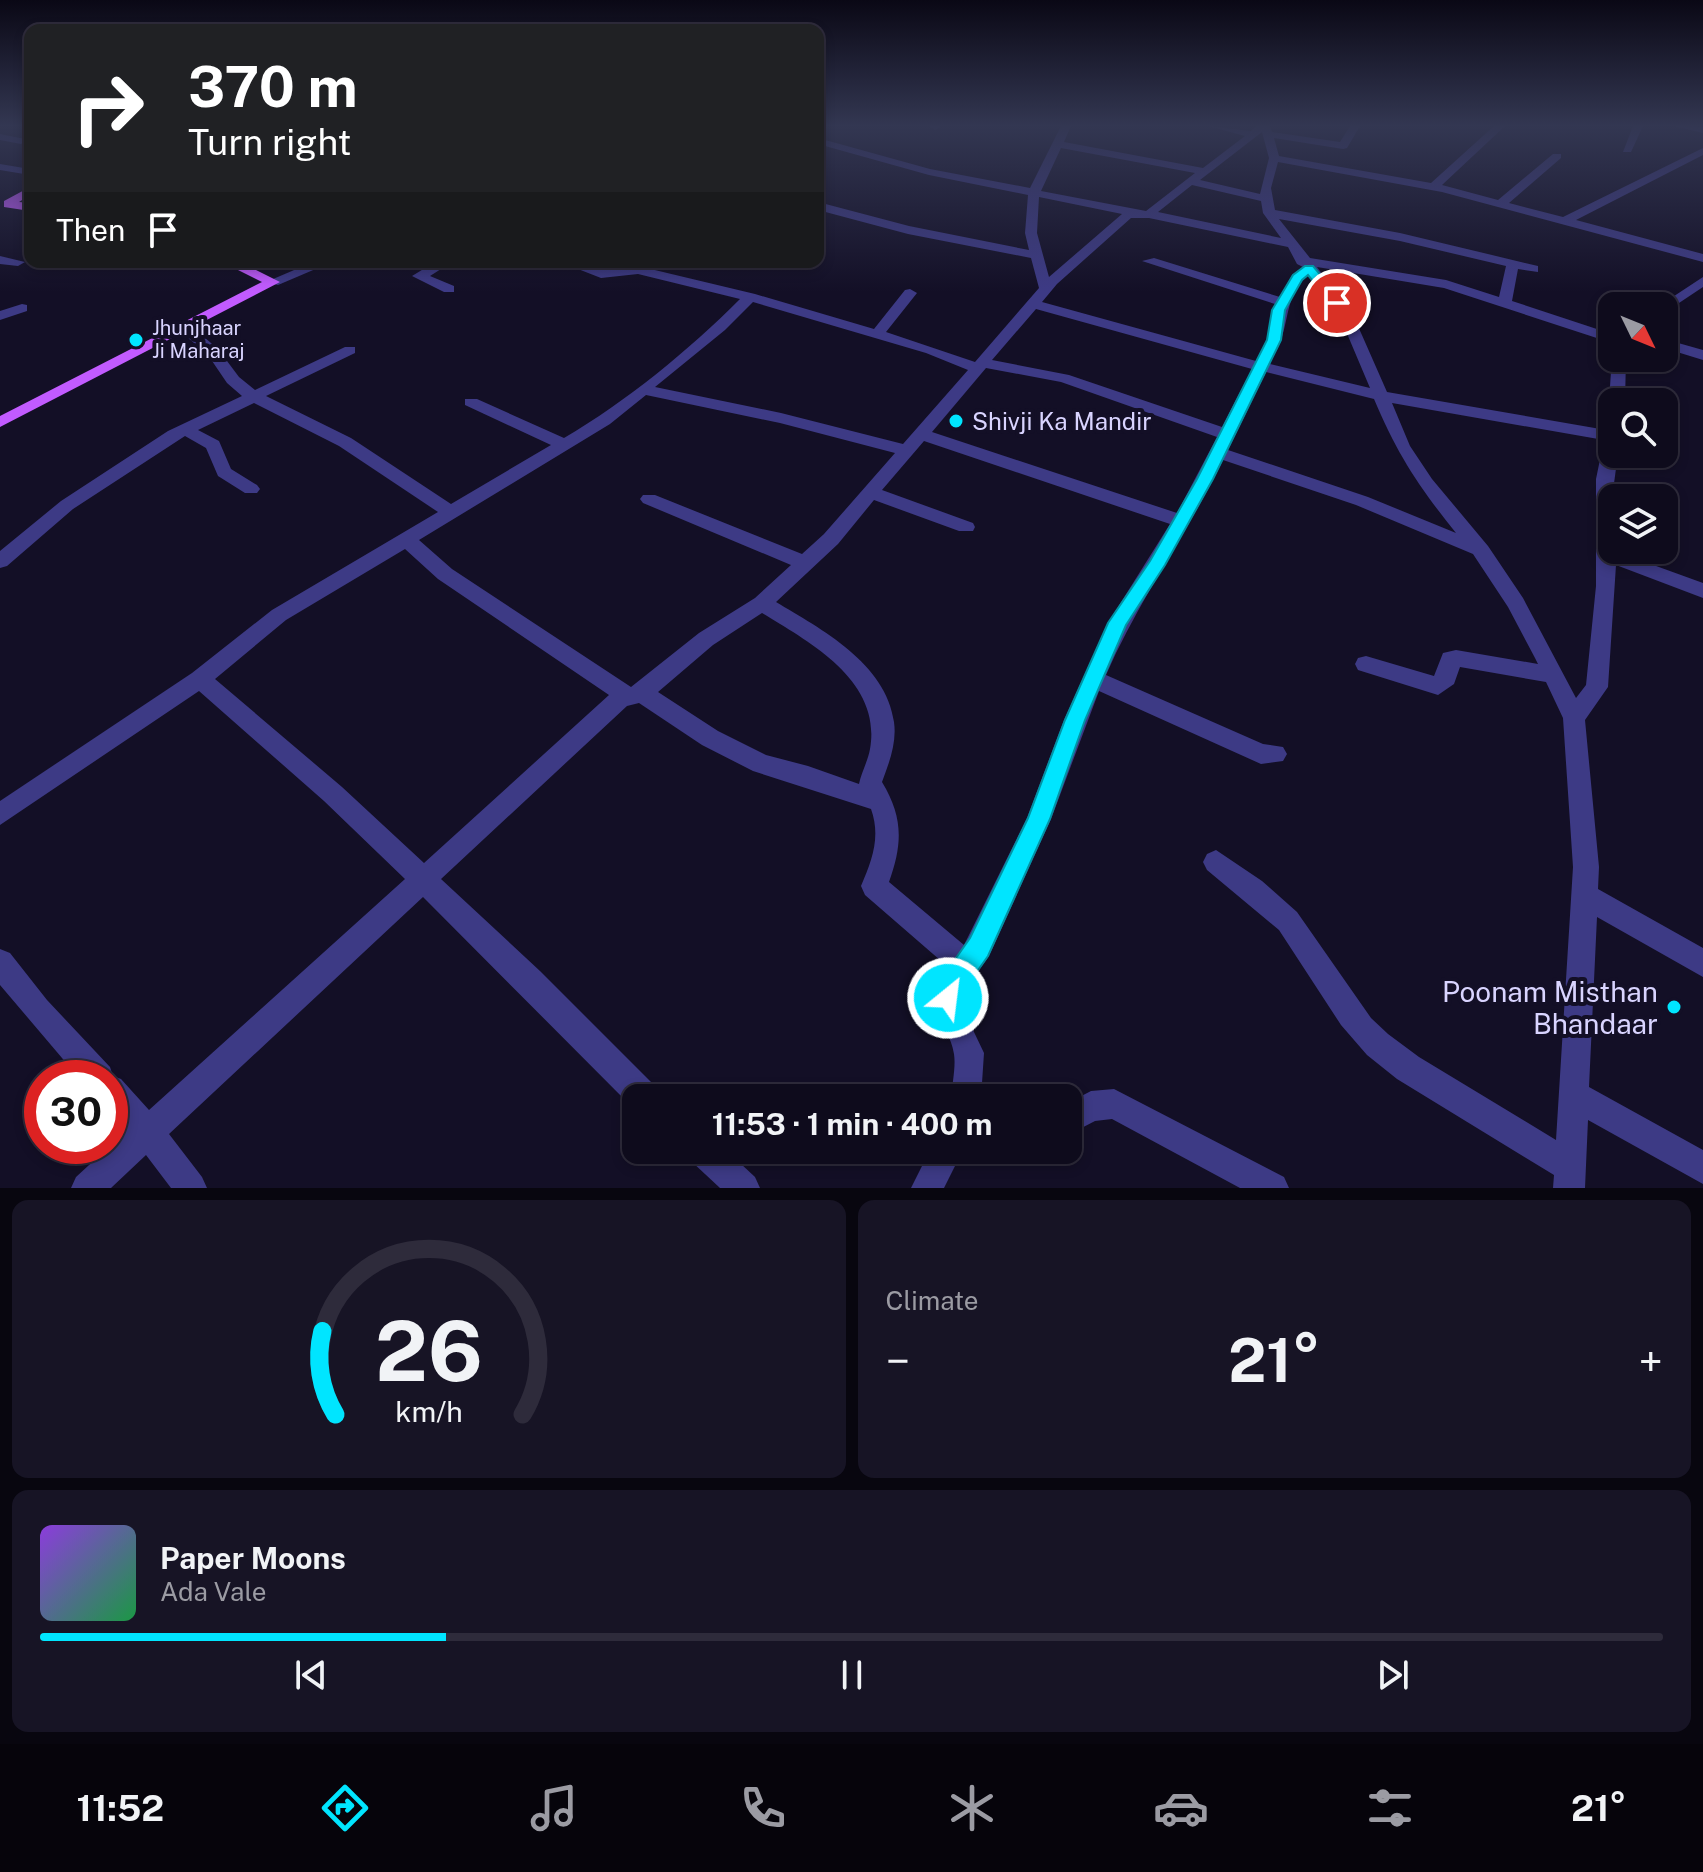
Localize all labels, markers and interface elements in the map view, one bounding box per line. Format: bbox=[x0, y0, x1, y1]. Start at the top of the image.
text: 370 m bbox=[188, 54, 358, 120]
icon: right bbox=[56, 56, 160, 160]
text: Turn right bbox=[188, 121, 351, 163]
icon: arrive bbox=[141, 208, 185, 252]
text: Then bbox=[56, 212, 125, 248]
pin bbox=[1303, 269, 1371, 337]
icon: arrive bbox=[1315, 281, 1359, 325]
north arrow bbox=[1598, 292, 1678, 372]
map controls bbox=[1598, 292, 1678, 564]
place label: Jhunjhaar Ji Maharaj bbox=[152, 316, 245, 363]
marker: Jhunjhaar Ji Maharaj bbox=[127, 331, 145, 349]
button: search bbox=[1598, 388, 1678, 468]
place label: Shivji Ka Mandir bbox=[972, 407, 1152, 435]
marker: Shivji Ka Mandir bbox=[947, 412, 965, 430]
button: layers bbox=[1598, 484, 1678, 564]
position arrow bbox=[906, 956, 990, 1040]
place label: Poonam Misthan Bhandaar bbox=[1442, 975, 1658, 1040]
marker: Poonam Misthan Bhandaar bbox=[1665, 998, 1683, 1016]
speed limit sign: 30 bbox=[24, 1060, 128, 1164]
text: 11:53 · 1 min · 400 m bbox=[712, 1106, 992, 1142]
text: Climate bbox=[886, 1285, 979, 1316]
text: 26 bbox=[375, 1302, 483, 1400]
text: 21° bbox=[1228, 1325, 1320, 1396]
text: − bbox=[886, 1335, 910, 1387]
text: + bbox=[1639, 1335, 1663, 1387]
text: km/h bbox=[395, 1395, 462, 1428]
text: Paper Moons bbox=[160, 1540, 346, 1576]
text: Ada Vale bbox=[160, 1576, 266, 1607]
icon: previous bbox=[289, 1653, 333, 1697]
icon: pause bbox=[830, 1653, 874, 1697]
icon: next bbox=[1371, 1653, 1415, 1697]
icon: directions bbox=[317, 1780, 373, 1836]
icon: music bbox=[526, 1780, 582, 1836]
icon: phone bbox=[735, 1780, 791, 1836]
icon: climate bbox=[944, 1780, 1000, 1836]
icon: car bbox=[1153, 1780, 1209, 1836]
icon: filters bbox=[1362, 1780, 1418, 1836]
text: 11:52 bbox=[76, 1787, 164, 1829]
text: 21° bbox=[1571, 1787, 1626, 1829]

